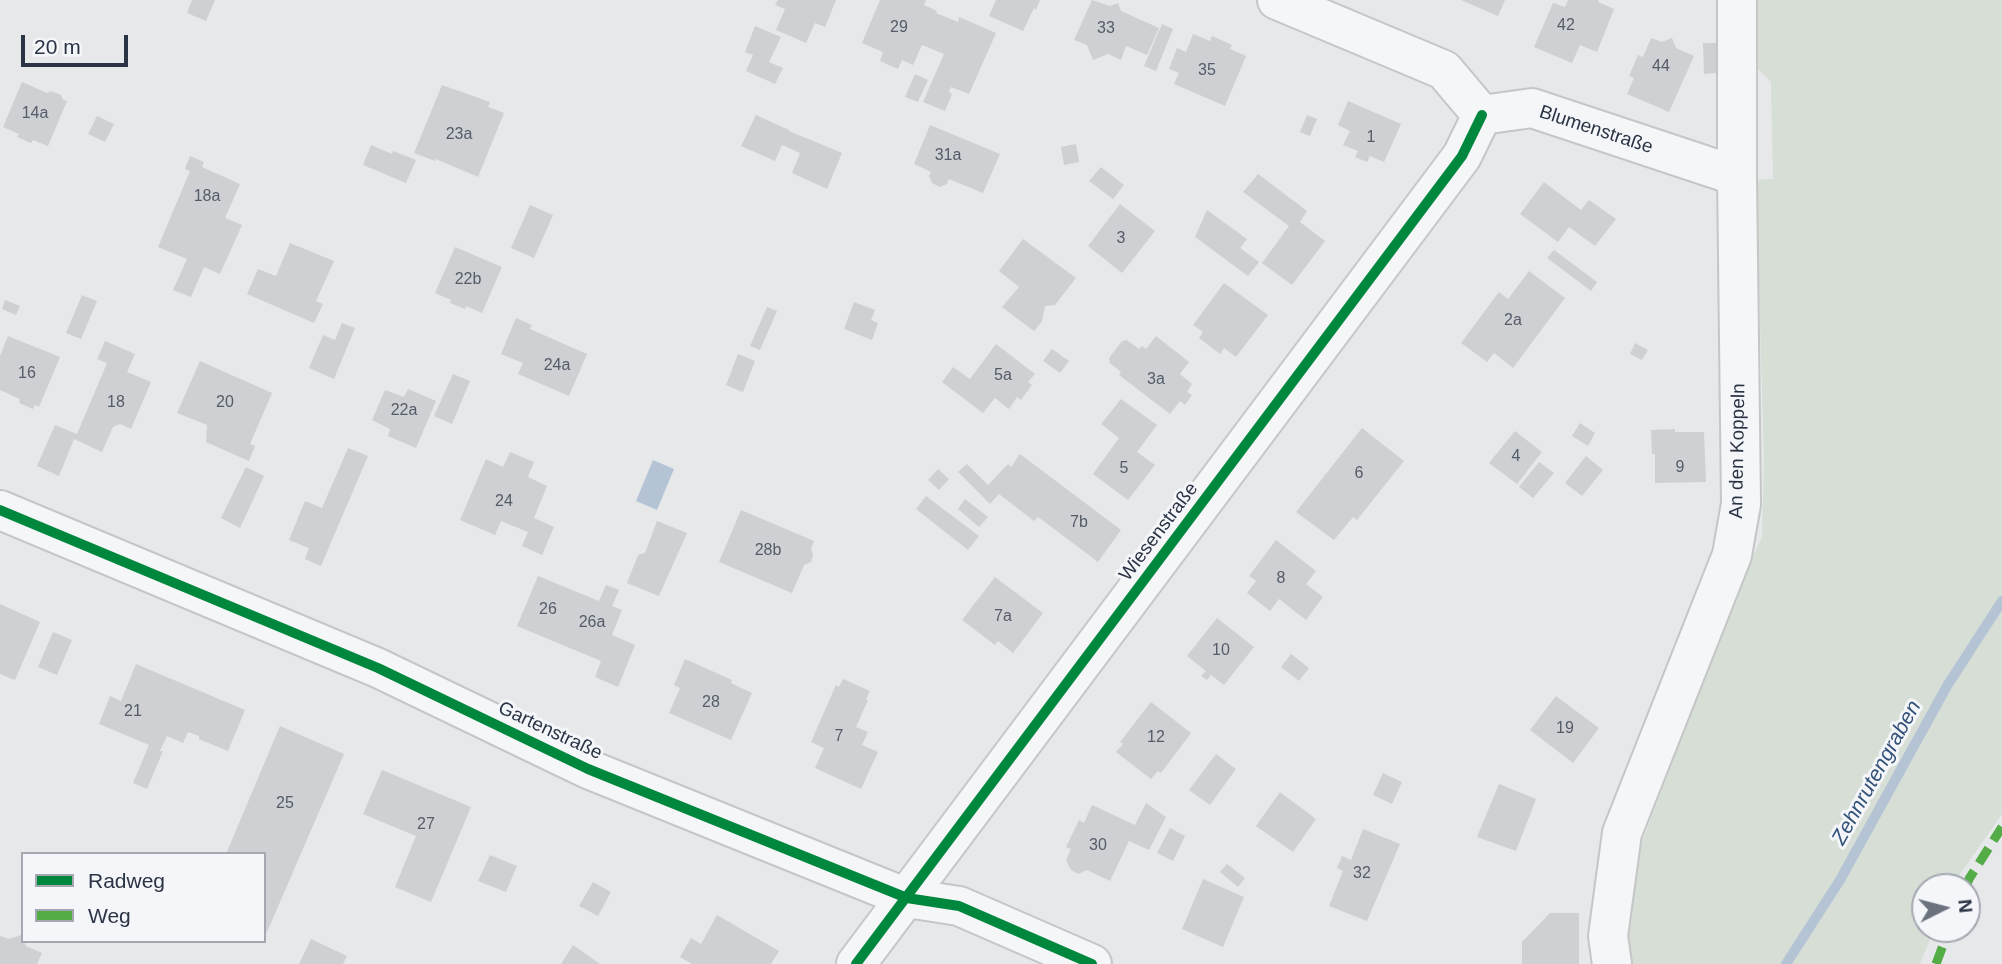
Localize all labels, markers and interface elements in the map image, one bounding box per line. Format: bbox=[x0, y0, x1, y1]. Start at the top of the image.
house number: 42 bbox=[1557, 16, 1575, 36]
house number: 29 bbox=[890, 18, 908, 38]
house number: 33 bbox=[1097, 19, 1115, 39]
scale bar bbox=[24, 21, 131, 65]
text: 20 m bbox=[34, 35, 81, 58]
house number: 44 bbox=[1652, 57, 1670, 77]
house number: 35 bbox=[1198, 61, 1216, 81]
street label: Blumenstraße bbox=[1536, 101, 1656, 159]
house number: 14a bbox=[22, 104, 48, 124]
house number: 23a bbox=[446, 125, 472, 145]
house number: 1 bbox=[1367, 128, 1375, 148]
house number: 31a bbox=[935, 146, 961, 166]
house number: 18a bbox=[194, 187, 220, 207]
house number: 3 bbox=[1117, 229, 1125, 249]
house number: 22b bbox=[455, 270, 481, 290]
house number: 2a bbox=[1504, 311, 1522, 331]
house number: 24a bbox=[544, 356, 570, 376]
house number: 16 bbox=[18, 364, 36, 384]
house number: 5a bbox=[994, 366, 1012, 386]
house number: 3a bbox=[1147, 370, 1165, 390]
street label: An den Koppeln bbox=[1725, 383, 1751, 519]
house number: 18 bbox=[107, 393, 125, 413]
house number: 20 bbox=[216, 393, 234, 413]
house number: 22a bbox=[391, 401, 417, 421]
house number: 4 bbox=[1512, 447, 1520, 467]
house number: 9 bbox=[1676, 458, 1684, 478]
house number: 5 bbox=[1120, 459, 1128, 479]
house number: 6 bbox=[1355, 464, 1363, 484]
street label: Wiesenstraße bbox=[1115, 478, 1203, 586]
house number: 24 bbox=[495, 492, 513, 512]
house number: 7b bbox=[1070, 513, 1088, 533]
house number: 28b bbox=[755, 541, 781, 561]
house number: 8 bbox=[1277, 569, 1285, 589]
house number: 26 bbox=[539, 600, 557, 620]
house number: 7a bbox=[994, 607, 1012, 627]
house number: 26a bbox=[579, 613, 605, 633]
house number: 10 bbox=[1212, 641, 1230, 661]
house number: 28 bbox=[702, 693, 720, 713]
water label: Zehnrutengraben bbox=[1827, 696, 1927, 850]
street label: Gartenstraße bbox=[494, 697, 606, 765]
house number: 21 bbox=[124, 702, 142, 722]
house number: 19 bbox=[1556, 719, 1574, 739]
house number: 7 bbox=[835, 727, 843, 747]
house number: 12 bbox=[1147, 728, 1165, 748]
house number: 25 bbox=[276, 794, 294, 814]
house number: 27 bbox=[417, 815, 435, 835]
house number: 30 bbox=[1089, 836, 1107, 856]
legend bbox=[21, 852, 266, 943]
house number: 32 bbox=[1353, 864, 1371, 884]
text: Radweg bbox=[88, 869, 165, 892]
north arrow bbox=[1911, 873, 1981, 943]
text: N bbox=[1954, 898, 1977, 914]
text: Weg bbox=[88, 904, 131, 927]

